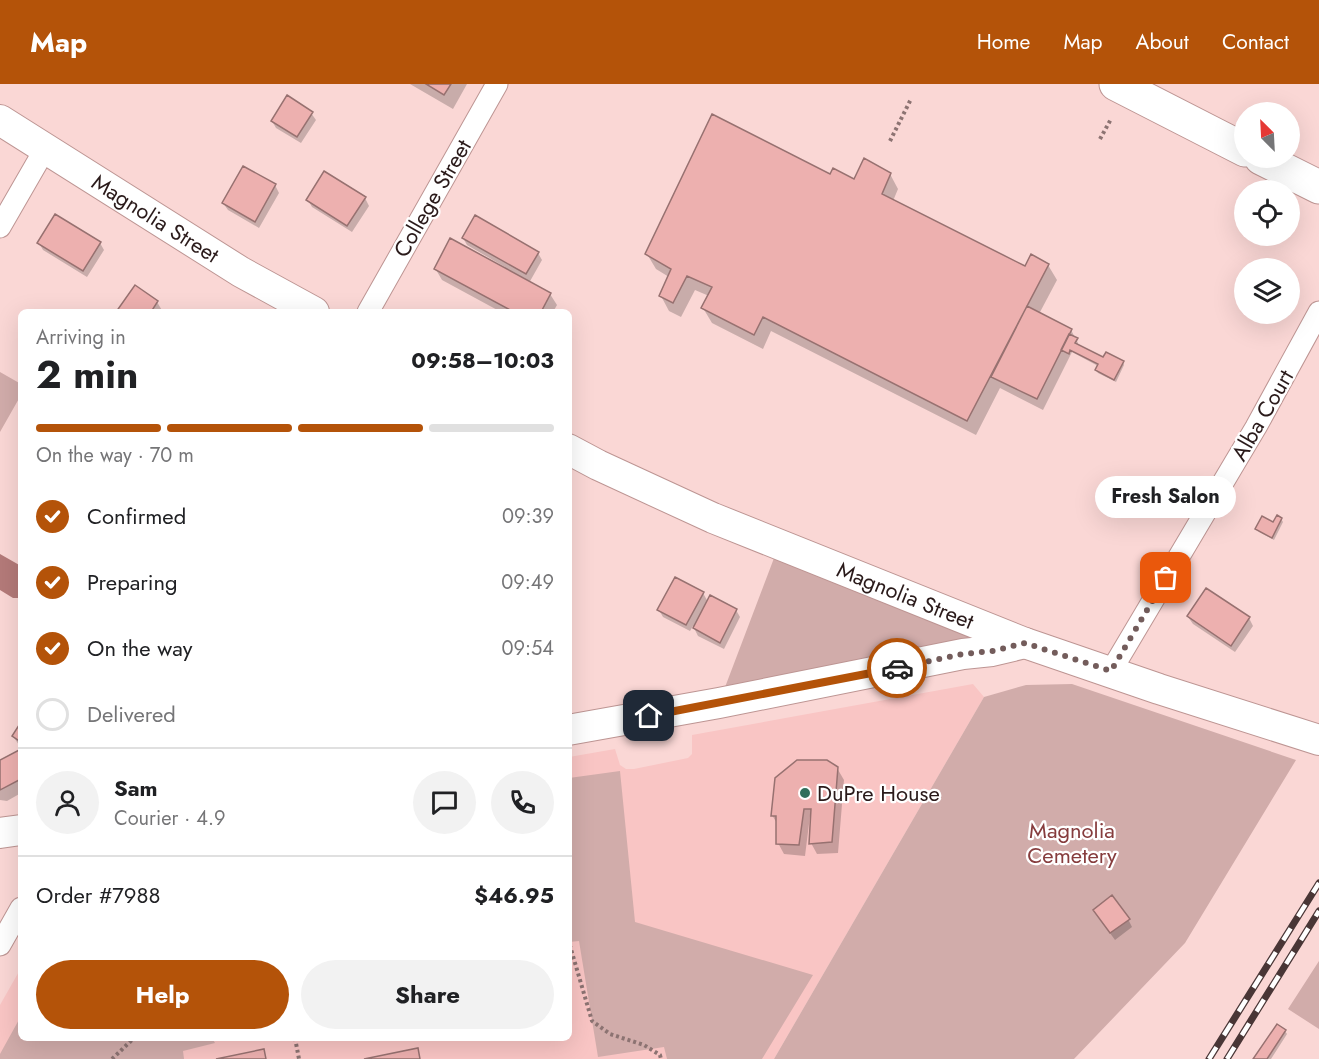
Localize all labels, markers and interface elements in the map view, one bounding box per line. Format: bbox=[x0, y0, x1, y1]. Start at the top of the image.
text: Map bbox=[30, 22, 87, 63]
text: Home bbox=[977, 27, 1030, 57]
text: Map bbox=[1063, 27, 1103, 57]
text: About bbox=[1136, 27, 1189, 57]
text: Contact bbox=[1222, 27, 1289, 57]
north arrow bbox=[1234, 102, 1300, 168]
map controls bbox=[1234, 102, 1300, 324]
street label: College Street bbox=[385, 132, 479, 263]
street label: Magnolia Street bbox=[86, 166, 226, 271]
button: locate bbox=[1234, 180, 1300, 246]
button: layers bbox=[1234, 258, 1300, 324]
text: Arriving in bbox=[36, 323, 126, 352]
text: 09:58–10:03 bbox=[411, 344, 554, 376]
text: 2 min bbox=[36, 346, 138, 403]
street label: Alba Court bbox=[1223, 363, 1301, 467]
text: On the way · 70 m bbox=[36, 441, 194, 470]
callout: Fresh Salon bbox=[1096, 476, 1236, 518]
text: Fresh Salon bbox=[1111, 482, 1220, 511]
icon: check bbox=[36, 500, 69, 533]
text: Confirmed bbox=[87, 500, 186, 532]
text: 09:39 bbox=[502, 502, 554, 531]
pin bbox=[1140, 552, 1191, 603]
street label: Magnolia Street bbox=[832, 553, 979, 637]
icon: bag bbox=[1149, 561, 1182, 594]
icon: check bbox=[36, 566, 69, 599]
text: Preparing bbox=[87, 566, 178, 598]
text: 09:49 bbox=[501, 568, 554, 597]
icon: check bbox=[36, 632, 69, 665]
text: On the way bbox=[87, 632, 192, 664]
text: 09:54 bbox=[502, 634, 554, 663]
courier bbox=[867, 638, 927, 698]
icon: car bbox=[881, 652, 914, 685]
pin bbox=[623, 690, 674, 741]
text: Delivered bbox=[87, 698, 176, 730]
icon: home bbox=[632, 699, 665, 732]
button: person bbox=[36, 771, 99, 834]
button: chat bbox=[413, 771, 476, 834]
button: phone bbox=[491, 771, 554, 834]
text: Sam bbox=[114, 772, 158, 804]
place label: DuPre House bbox=[817, 777, 940, 809]
marker: DuPre House bbox=[798, 786, 812, 800]
text: Courier · 4.9 bbox=[114, 804, 226, 833]
park label: Magnolia Cemetery bbox=[1027, 814, 1117, 871]
text: Order #7988 bbox=[36, 879, 161, 911]
text: $46.95 bbox=[474, 879, 554, 911]
button: Help bbox=[36, 960, 289, 1029]
button: Share bbox=[301, 960, 554, 1029]

